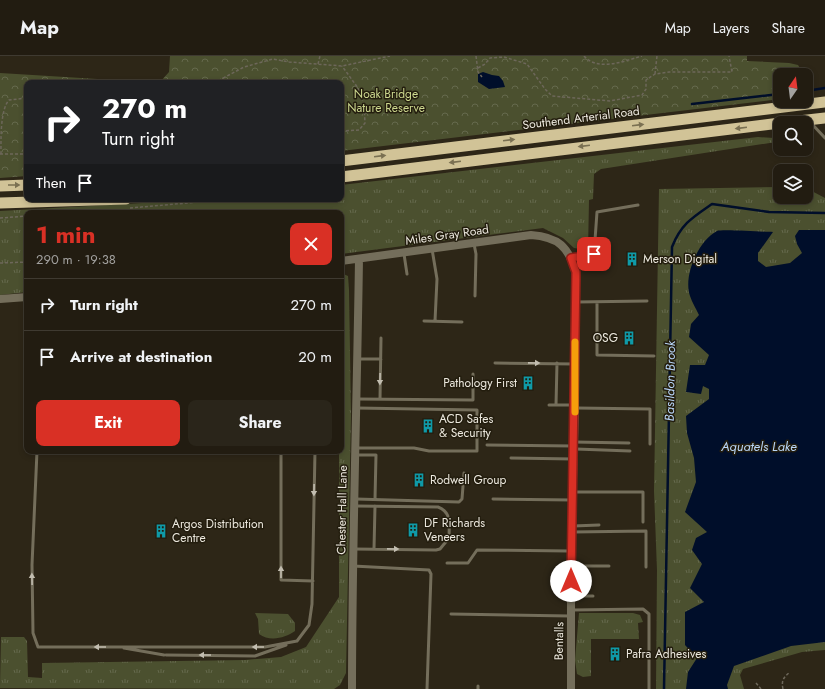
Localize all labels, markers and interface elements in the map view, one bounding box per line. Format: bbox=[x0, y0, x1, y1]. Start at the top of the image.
text: Map bbox=[20, 14, 59, 41]
text: Map bbox=[665, 18, 691, 38]
text: Layers bbox=[713, 18, 749, 38]
text: Share bbox=[771, 18, 805, 38]
north arrow bbox=[773, 68, 813, 108]
map controls bbox=[773, 68, 813, 204]
park label: Noak Bridge Nature Reserve bbox=[347, 85, 425, 117]
text: 270 m bbox=[102, 88, 187, 129]
icon: right bbox=[36, 96, 88, 148]
street label: Southend Arterial Road bbox=[521, 102, 641, 134]
button: search bbox=[773, 116, 813, 156]
one-way arrow bbox=[632, 121, 644, 128]
one-way arrow bbox=[735, 125, 747, 131]
text: Turn right bbox=[102, 126, 174, 152]
one-way arrow bbox=[503, 137, 515, 143]
one-way arrow bbox=[578, 143, 590, 150]
one-way arrow bbox=[374, 153, 386, 159]
one-way arrow bbox=[449, 159, 461, 165]
button: layers bbox=[773, 164, 813, 204]
text: Then bbox=[36, 172, 66, 194]
icon: arrive bbox=[74, 172, 96, 194]
one-way arrow bbox=[7, 182, 20, 188]
text: 1 min bbox=[36, 217, 96, 252]
street label: Miles Gray Road bbox=[404, 220, 490, 250]
button: close bbox=[290, 223, 332, 265]
pin bbox=[577, 237, 611, 271]
icon: arrive bbox=[583, 243, 605, 265]
text: 290 m · 19:38 bbox=[36, 250, 116, 269]
place label: Merson Digital bbox=[643, 250, 717, 268]
building icon: Merson Digital bbox=[624, 251, 640, 267]
icon: right bbox=[36, 294, 58, 316]
text: Turn right bbox=[70, 294, 138, 316]
text: 270 m bbox=[290, 294, 332, 316]
place label: OSG bbox=[593, 329, 618, 347]
building icon: OSG bbox=[621, 330, 637, 346]
water label: Basildon Brook bbox=[660, 340, 680, 421]
icon: arrive bbox=[36, 346, 58, 368]
text: Arrive at destination bbox=[70, 346, 212, 368]
text: 20 m bbox=[298, 346, 332, 368]
one-way arrow bbox=[528, 360, 541, 366]
one-way arrow bbox=[377, 373, 383, 386]
place label: Pathology First bbox=[443, 374, 517, 392]
building icon: Pathology First bbox=[520, 375, 536, 391]
button: Exit bbox=[36, 400, 180, 446]
button: Share bbox=[188, 400, 332, 446]
place label: ACD Safes & Security bbox=[439, 410, 494, 442]
building icon: ACD Safes & Security bbox=[420, 418, 436, 434]
water label: Aquatels Lake bbox=[720, 437, 797, 456]
street label: Chester Hall Lane bbox=[332, 465, 352, 555]
place label: Rodwell Group bbox=[430, 471, 506, 489]
building icon: Rodwell Group bbox=[411, 472, 427, 488]
one-way arrow bbox=[311, 484, 318, 496]
place label: DF Richards Veneers bbox=[424, 514, 485, 546]
place label: Argos Distribution Centre bbox=[172, 515, 264, 547]
building icon: DF Richards Veneers bbox=[405, 522, 421, 538]
building icon: Argos Distribution Centre bbox=[153, 523, 169, 539]
one-way arrow bbox=[387, 546, 399, 553]
position arrow bbox=[550, 560, 592, 602]
one-way arrow bbox=[278, 565, 284, 578]
one-way arrow bbox=[29, 573, 36, 585]
street label: Bentalls bbox=[550, 622, 568, 660]
one-way arrow bbox=[93, 644, 106, 650]
one-way arrow bbox=[251, 644, 264, 650]
place label: Pafra Adhesives bbox=[626, 645, 706, 663]
building icon: Pafra Adhesives bbox=[607, 646, 623, 662]
one-way arrow bbox=[198, 652, 211, 658]

